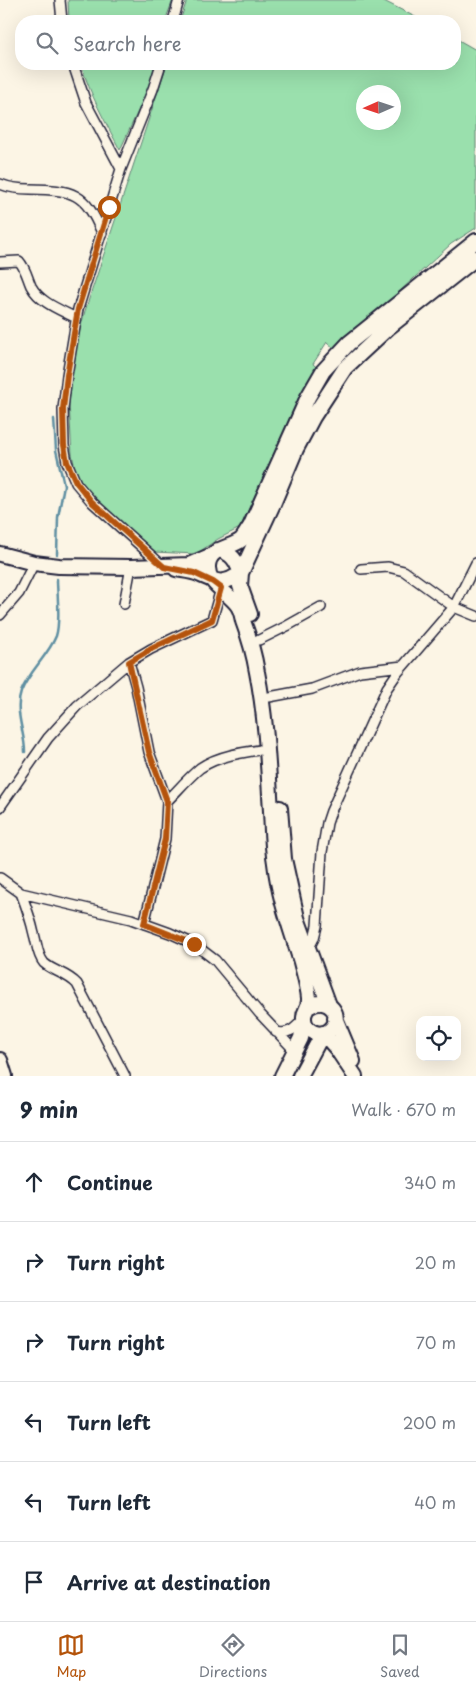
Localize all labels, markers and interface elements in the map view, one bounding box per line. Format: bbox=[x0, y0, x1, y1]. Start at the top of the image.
search box bbox=[15, 15, 461, 70]
icon: search bbox=[33, 29, 61, 57]
text: Search here bbox=[73, 29, 182, 57]
north arrow bbox=[356, 85, 401, 130]
route start bbox=[98, 196, 121, 219]
route end bbox=[183, 933, 206, 956]
map controls bbox=[416, 1016, 461, 1061]
button: locate bbox=[416, 1016, 461, 1061]
text: 9 min bbox=[20, 1093, 78, 1125]
text: Walk · 670 m bbox=[351, 1097, 456, 1121]
icon: ahead bbox=[20, 1168, 48, 1196]
text: Continue bbox=[67, 1168, 153, 1196]
text: 340 m bbox=[404, 1170, 456, 1194]
icon: right bbox=[20, 1248, 48, 1276]
text: Turn right bbox=[67, 1248, 165, 1276]
text: 20 m bbox=[415, 1250, 456, 1274]
icon: right bbox=[20, 1328, 48, 1356]
text: Turn right bbox=[67, 1328, 165, 1356]
text: 70 m bbox=[416, 1330, 456, 1354]
icon: left bbox=[20, 1408, 48, 1436]
text: Turn left bbox=[67, 1408, 151, 1436]
text: 200 m bbox=[403, 1410, 456, 1434]
icon: left bbox=[20, 1488, 48, 1516]
text: Turn left bbox=[67, 1488, 151, 1516]
text: 40 m bbox=[414, 1490, 456, 1514]
icon: arrive bbox=[20, 1568, 48, 1596]
text: Arrive at destination bbox=[67, 1568, 271, 1596]
tab: Map bbox=[56, 1631, 86, 1682]
tab: Directions bbox=[199, 1631, 267, 1682]
tab: Saved bbox=[380, 1631, 420, 1682]

